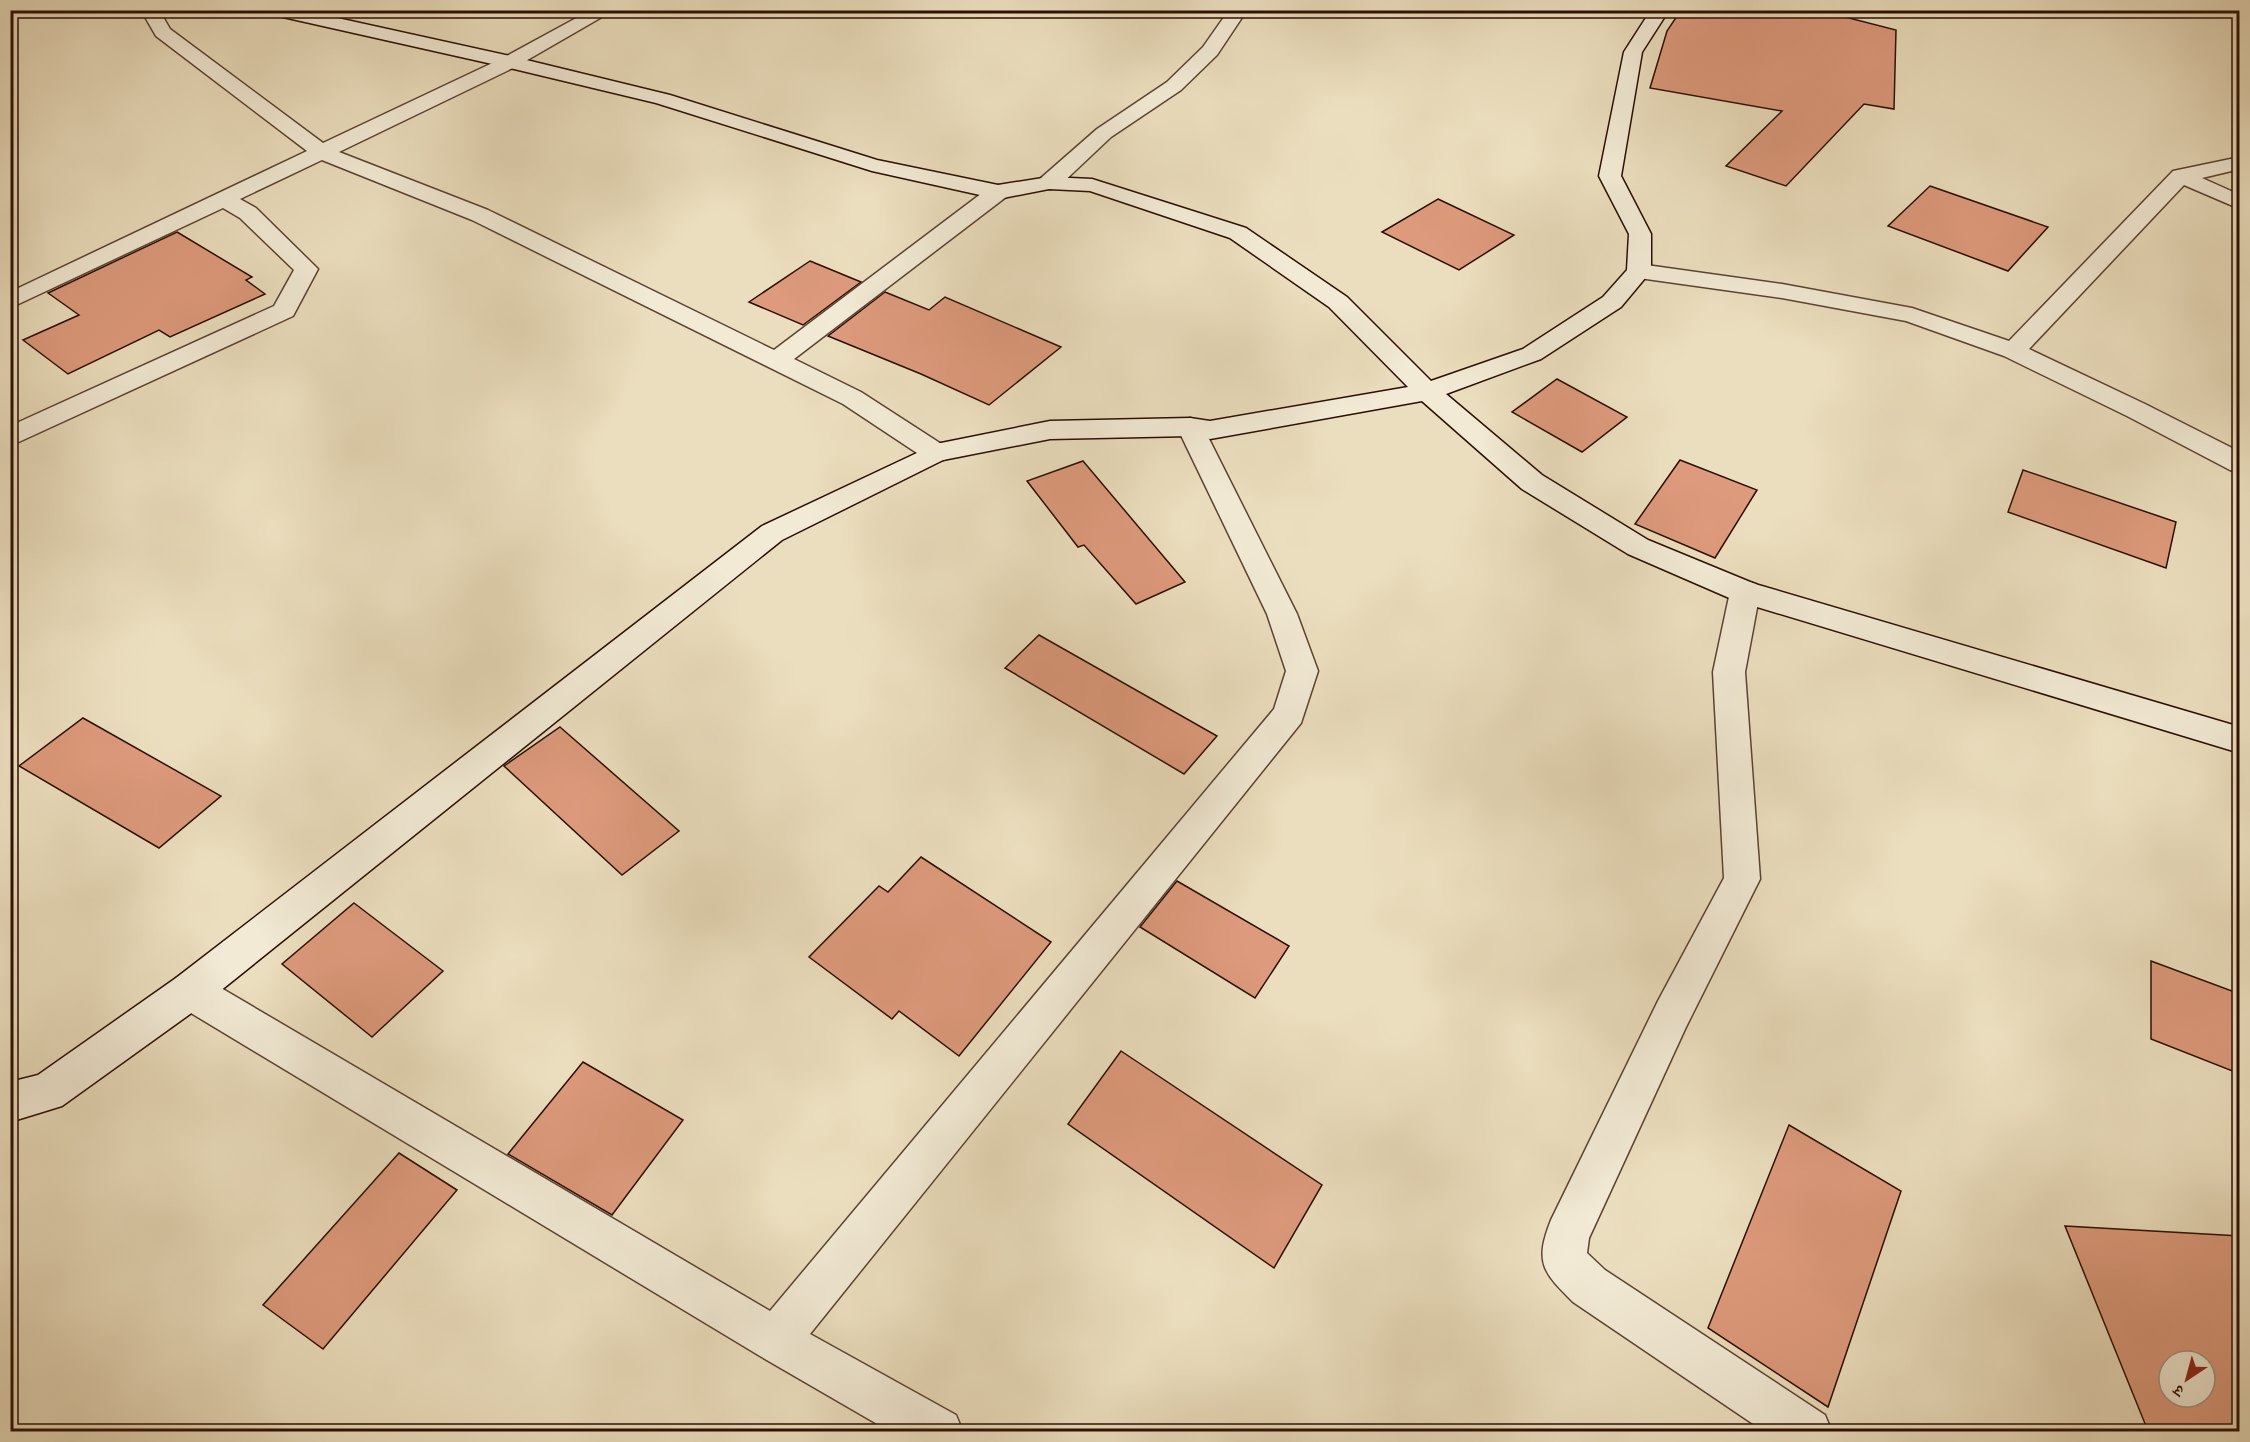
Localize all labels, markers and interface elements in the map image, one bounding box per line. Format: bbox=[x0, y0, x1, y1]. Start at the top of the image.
north arrow bbox=[2157, 1349, 2217, 1409]
text: उ bbox=[2168, 1378, 2189, 1402]

